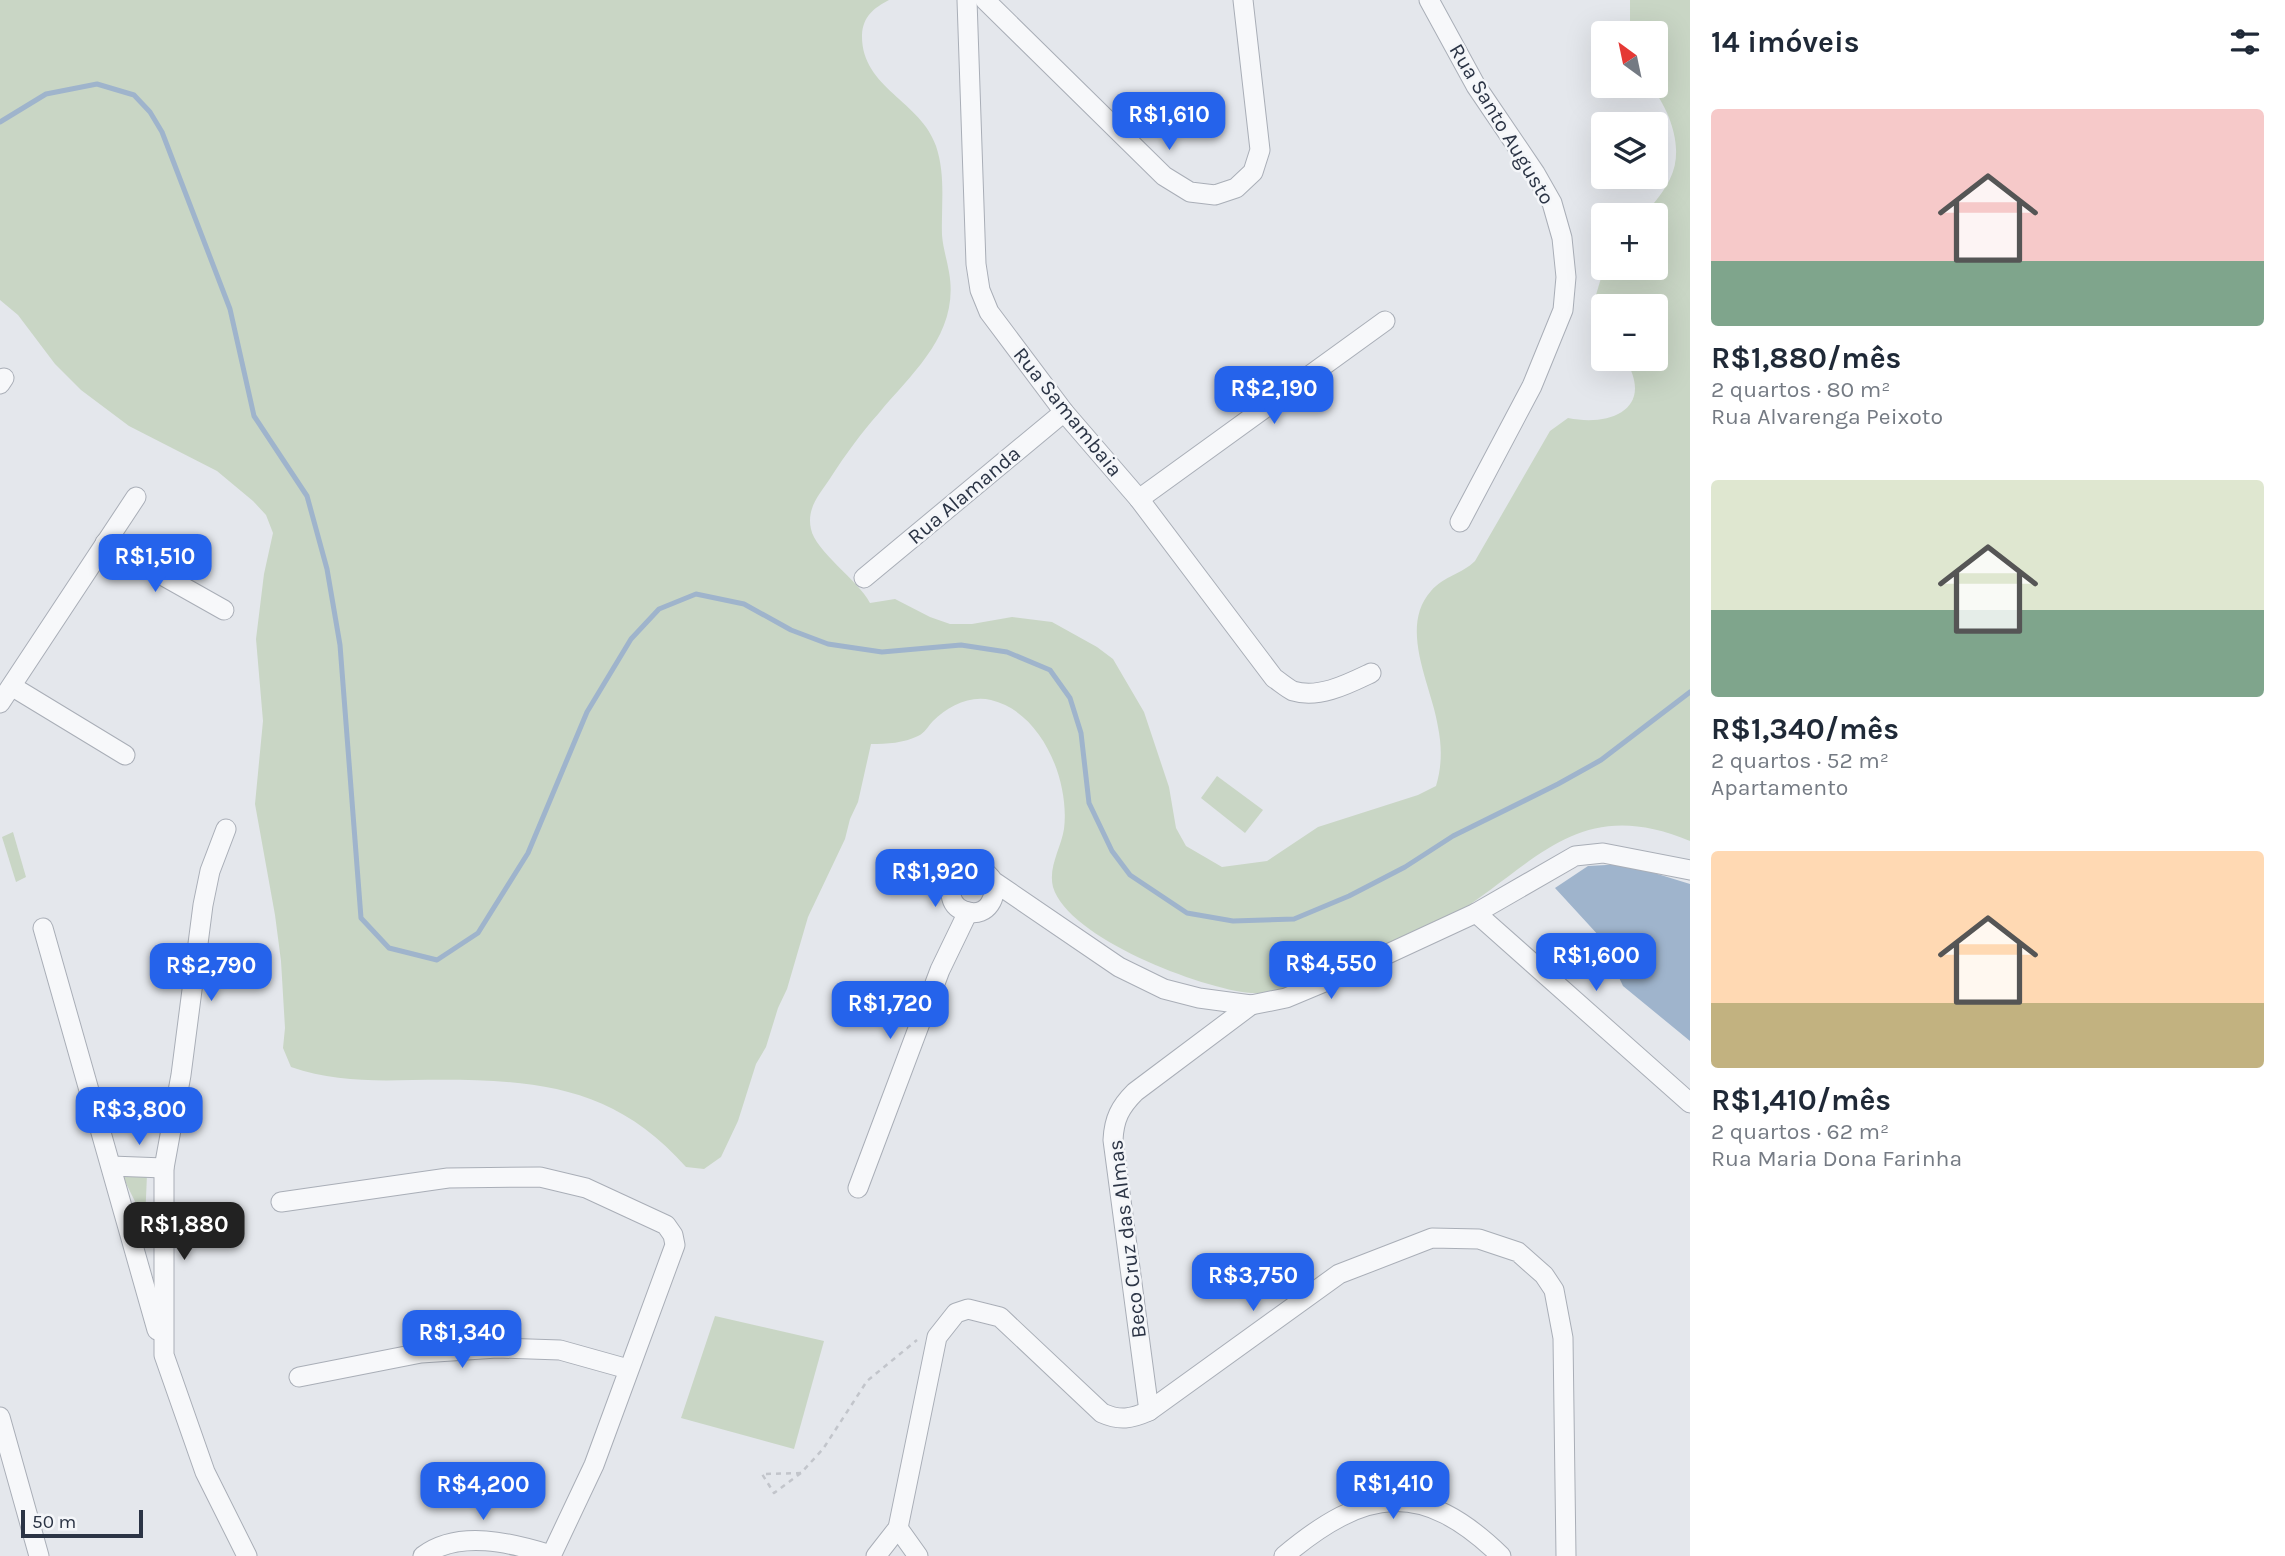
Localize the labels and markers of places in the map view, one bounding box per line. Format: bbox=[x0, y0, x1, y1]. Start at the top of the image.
pin: R$1,610 bbox=[1104, 92, 1234, 152]
pin: R$2,190 bbox=[1209, 366, 1339, 426]
pin: R$1,510 bbox=[90, 534, 220, 594]
pin: R$1,920 bbox=[870, 850, 1000, 909]
pin: R$1,600 bbox=[1531, 934, 1661, 993]
pin: R$4,550 bbox=[1266, 942, 1396, 1001]
pin: R$2,790 bbox=[146, 944, 276, 1003]
pin: R$1,720 bbox=[825, 982, 955, 1041]
pin: R$3,800 bbox=[74, 1088, 204, 1147]
pin: R$1,880 bbox=[119, 1202, 249, 1262]
pin: R$3,750 bbox=[1188, 1254, 1318, 1313]
pin: R$1,340 bbox=[397, 1310, 527, 1370]
pin: R$4,200 bbox=[418, 1462, 548, 1522]
pin: R$1,410 bbox=[1328, 1462, 1458, 1521]

